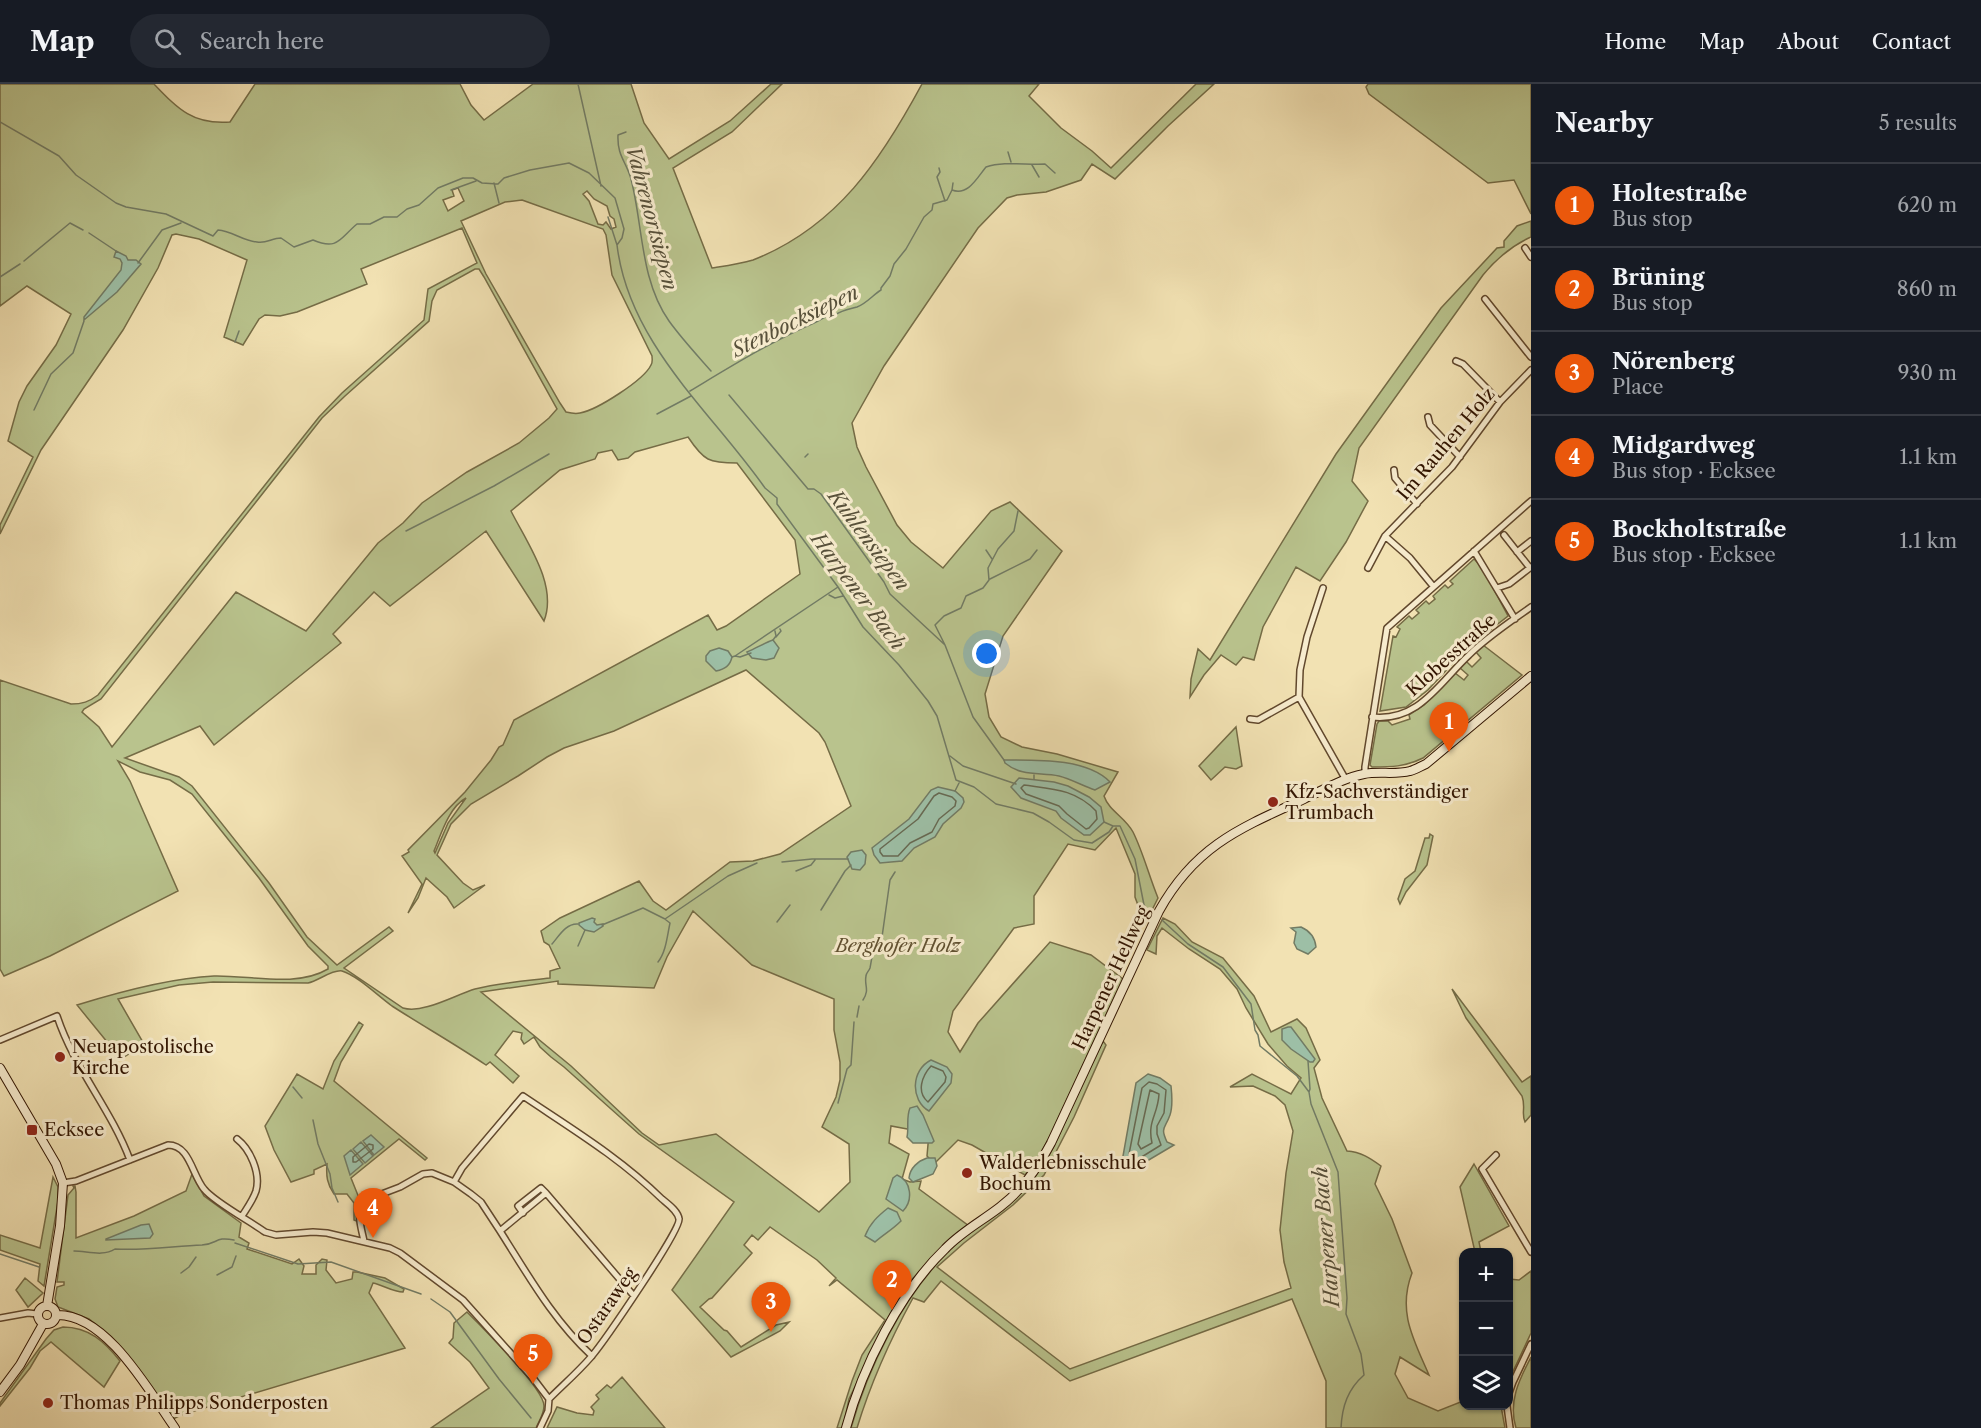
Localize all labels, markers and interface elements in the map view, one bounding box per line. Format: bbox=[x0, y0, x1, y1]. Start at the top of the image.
search box bbox=[130, 14, 550, 68]
text: Map bbox=[30, 24, 94, 58]
icon: search bbox=[151, 25, 184, 58]
text: Search here bbox=[199, 28, 324, 55]
text: Home bbox=[1605, 29, 1666, 54]
text: Map bbox=[1699, 29, 1744, 54]
text: About bbox=[1777, 29, 1839, 54]
text: Contact bbox=[1872, 29, 1951, 54]
text: Nearby bbox=[1555, 107, 1653, 139]
text: 5 results bbox=[1879, 111, 1957, 135]
water label: Vahrenortsiepen bbox=[621, 143, 683, 293]
text: Holtestraße bbox=[1612, 180, 1747, 207]
text: 1 bbox=[1570, 193, 1579, 217]
text: 620 m bbox=[1897, 193, 1957, 217]
text: Bus stop bbox=[1612, 207, 1693, 231]
text: Brüning bbox=[1612, 264, 1704, 291]
text: 2 bbox=[1569, 277, 1580, 301]
text: 860 m bbox=[1897, 277, 1957, 301]
water label: Stenbocksiepen bbox=[727, 280, 862, 362]
text: Bus stop bbox=[1612, 291, 1693, 315]
text: Nörenberg bbox=[1612, 348, 1734, 375]
text: 3 bbox=[1569, 361, 1580, 385]
text: 930 m bbox=[1898, 361, 1957, 385]
text: Place bbox=[1612, 375, 1663, 399]
street label: Im Rauhen Holz bbox=[1393, 383, 1499, 505]
text: Midgardweg bbox=[1612, 432, 1754, 459]
text: 4 bbox=[1569, 445, 1580, 469]
text: 1.1 km bbox=[1899, 445, 1957, 469]
text: Bus stop · Ecksee bbox=[1612, 459, 1776, 483]
water label: Kuhlensiepen bbox=[822, 483, 915, 595]
text: Bockholtstraße bbox=[1612, 516, 1786, 543]
water label: Harpener Bach bbox=[805, 526, 910, 655]
text: 5 bbox=[1569, 529, 1580, 553]
text: 1.1 km bbox=[1899, 529, 1957, 553]
text: Bus stop · Ecksee bbox=[1612, 543, 1776, 567]
street label: Klobesstraße bbox=[1402, 609, 1500, 701]
your location bbox=[972, 639, 1001, 668]
pin: 1 bbox=[1430, 702, 1468, 752]
place label: Kfz-Sachverständiger Trumbach bbox=[1285, 781, 1469, 824]
marker: Kfz-Sachverständiger Trumbach bbox=[1266, 795, 1280, 809]
street label: Harpener Hellweg bbox=[1068, 902, 1154, 1054]
park label: Berghofer Holz bbox=[833, 935, 962, 957]
place label: Neuapostolische Kirche bbox=[72, 1036, 214, 1079]
marker: Neuapostolische Kirche bbox=[53, 1050, 67, 1064]
place label: Ecksee bbox=[44, 1119, 104, 1141]
marker: Ecksee bbox=[25, 1123, 39, 1137]
place label: Walderlebnisschule Bochum bbox=[978, 1152, 1147, 1195]
marker: Walderlebnisschule Bochum bbox=[960, 1166, 974, 1180]
water label: Harpener Bach bbox=[1308, 1166, 1344, 1310]
pin: 4 bbox=[354, 1188, 392, 1238]
map controls bbox=[1459, 1248, 1513, 1410]
button: + bbox=[1459, 1248, 1513, 1302]
pin: 2 bbox=[872, 1260, 912, 1310]
street label: Ostaraweg bbox=[572, 1263, 642, 1349]
pin: 3 bbox=[752, 1282, 790, 1332]
button: − bbox=[1459, 1302, 1513, 1356]
pin: 5 bbox=[514, 1334, 552, 1384]
button: layers bbox=[1459, 1356, 1513, 1410]
place label: Thomas Philipps Sonderposten bbox=[60, 1392, 328, 1414]
marker: Thomas Philipps Sonderposten bbox=[41, 1396, 55, 1410]

